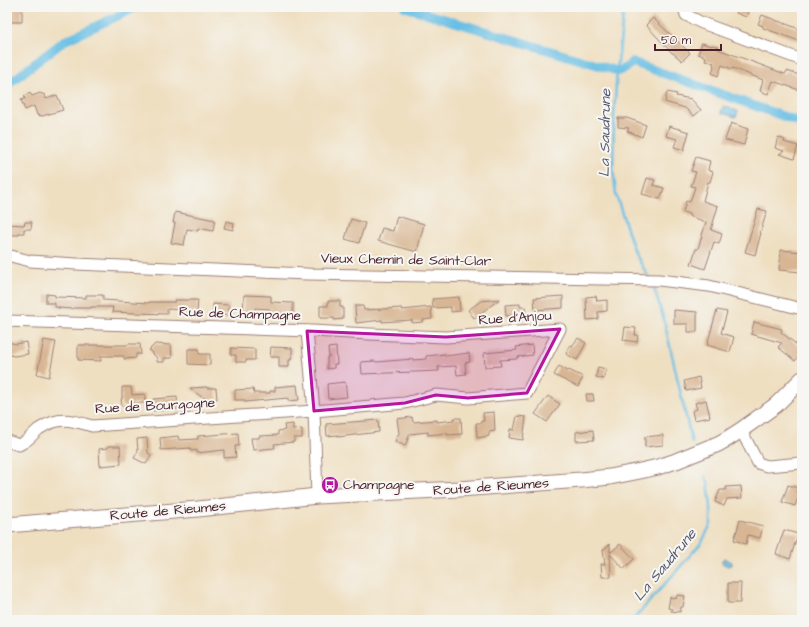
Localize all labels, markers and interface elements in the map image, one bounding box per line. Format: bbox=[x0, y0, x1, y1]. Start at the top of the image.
scale bar bbox=[655, 26, 721, 52]
text: 50 m bbox=[661, 32, 692, 49]
water label: La Saudrune bbox=[594, 88, 616, 177]
street label: Vieux Chemin de Saint-Clar bbox=[321, 249, 492, 271]
street label: Rue de Champagne bbox=[179, 302, 302, 326]
street label: Rue d'Anjou bbox=[478, 305, 552, 331]
street label: Rue de Bourgogne bbox=[94, 393, 216, 419]
street label: Route de Rieumes bbox=[432, 473, 550, 501]
bus stop icon: Champagne bbox=[320, 475, 340, 495]
place label: Champagne bbox=[343, 475, 415, 495]
street label: Route de Rieumes bbox=[109, 496, 227, 526]
water label: La Saudrune bbox=[629, 524, 702, 606]

